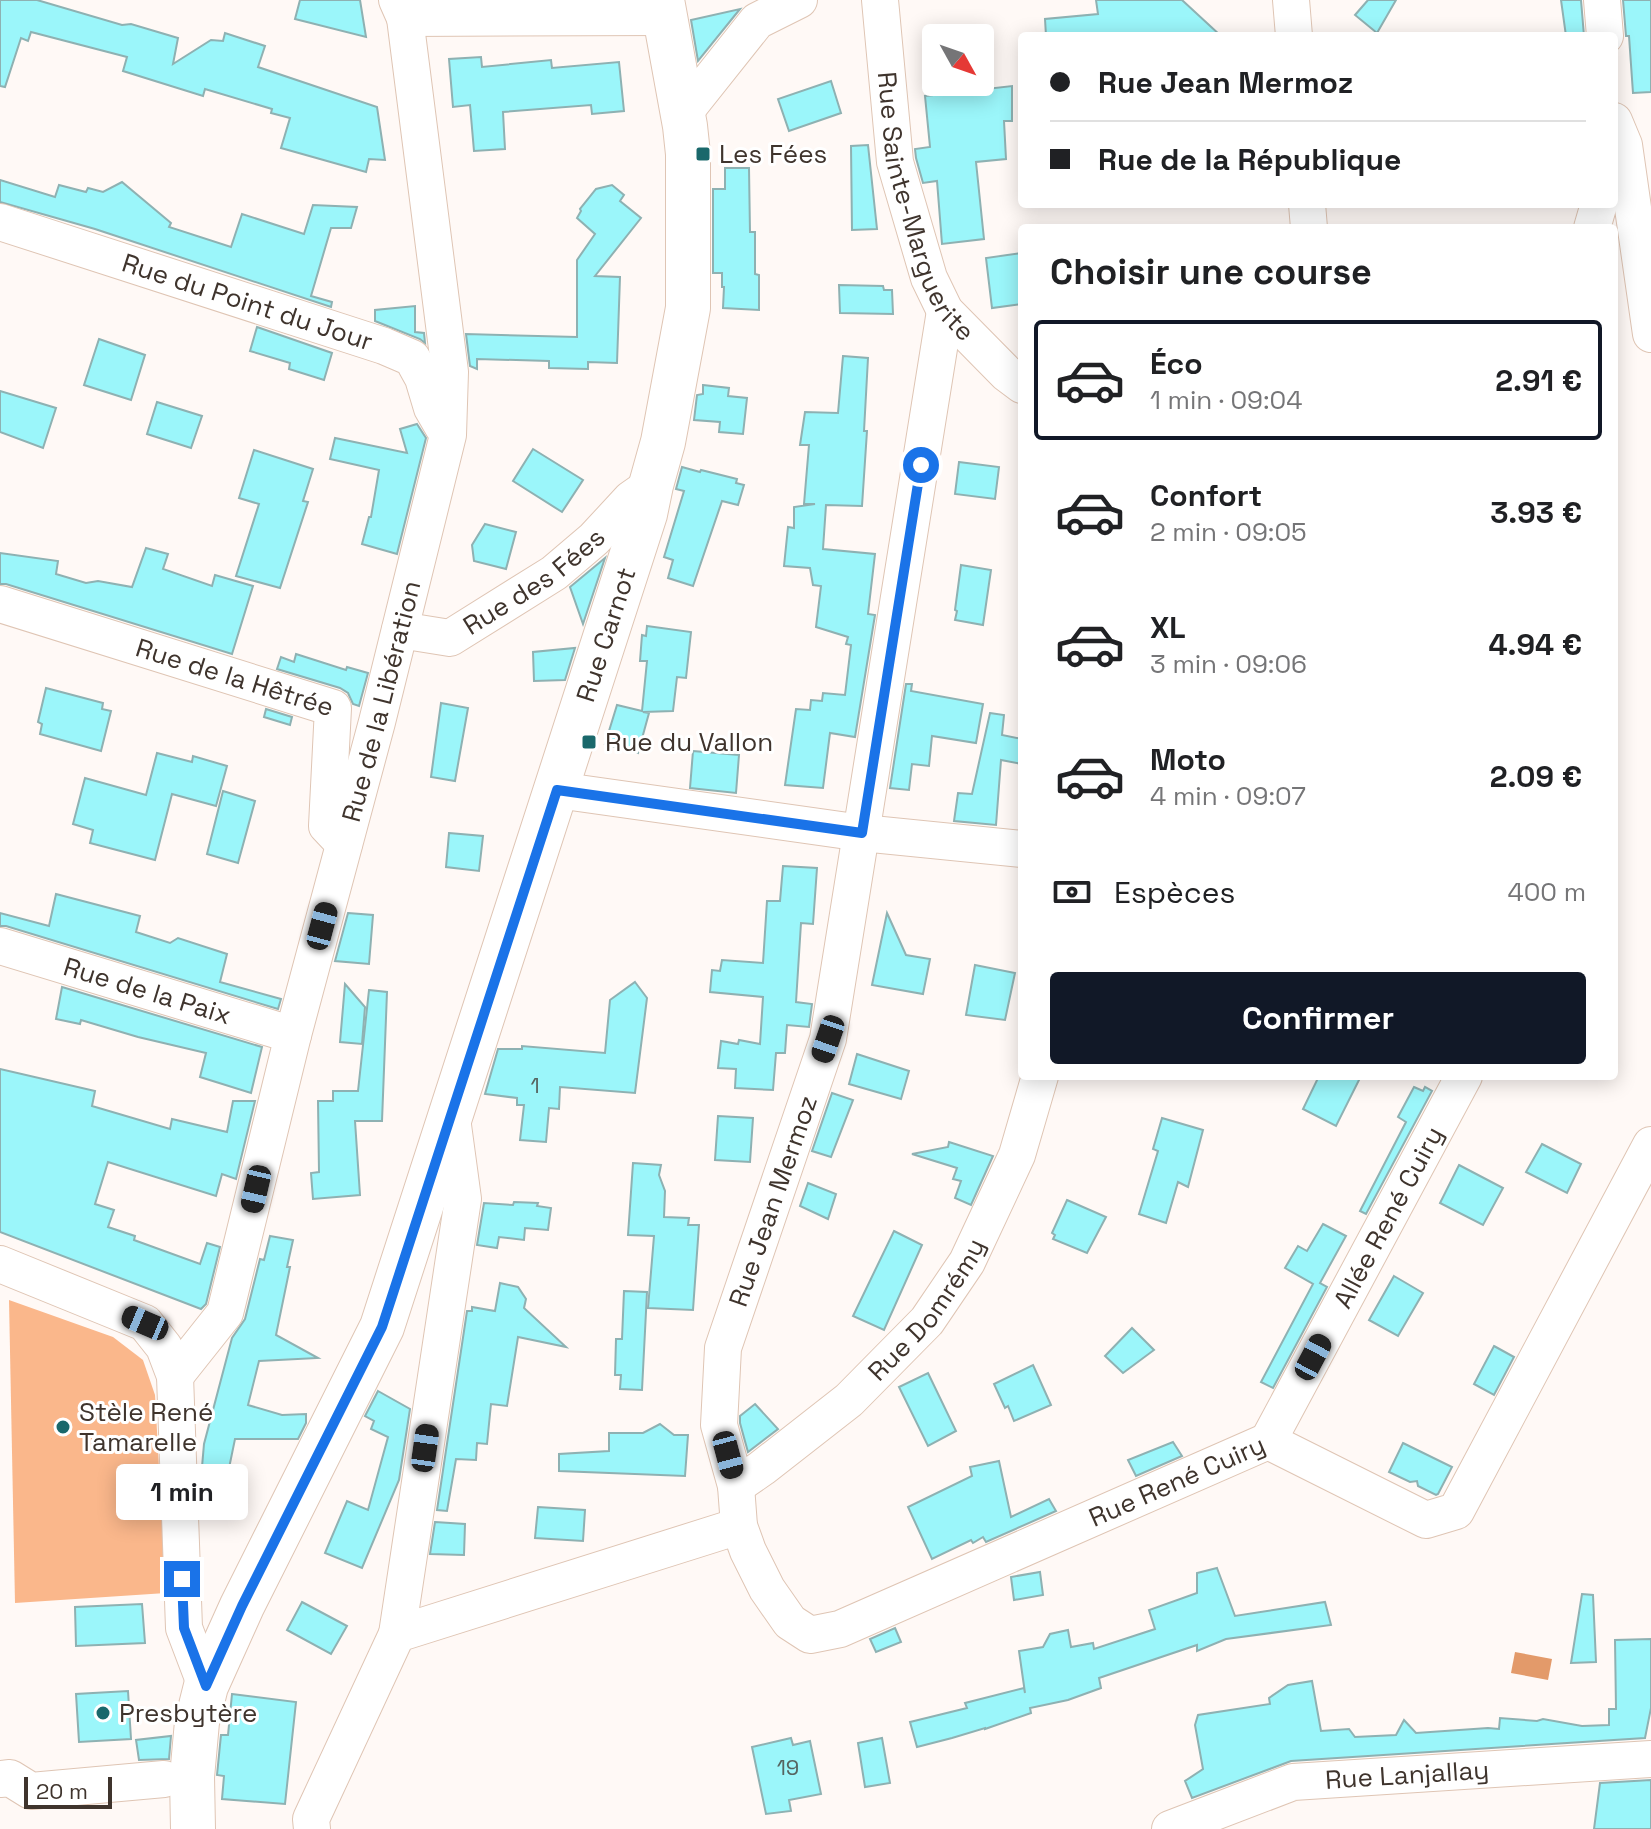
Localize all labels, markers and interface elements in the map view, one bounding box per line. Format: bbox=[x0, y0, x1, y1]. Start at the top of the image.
north arrow bbox=[922, 24, 994, 96]
map controls bbox=[922, 24, 994, 96]
text: Rue Jean Mermoz bbox=[1098, 63, 1353, 102]
street label: Rue Sainte-Marguerite bbox=[870, 70, 982, 348]
place label: Les Fées bbox=[719, 137, 827, 171]
text: Rue de la République bbox=[1098, 140, 1401, 179]
marker: Les Fées bbox=[694, 145, 712, 163]
street label: Rue du Point du Jour bbox=[118, 246, 377, 358]
text: Choisir une course bbox=[1050, 249, 1372, 295]
icon: car bbox=[1054, 344, 1126, 416]
text: Éco bbox=[1150, 344, 1203, 383]
text: 2.91 € bbox=[1495, 361, 1582, 400]
text: 1 min · 09:04 bbox=[1150, 383, 1303, 417]
route start bbox=[903, 447, 939, 483]
icon: car bbox=[1054, 476, 1126, 548]
text: Confort bbox=[1150, 476, 1262, 515]
text: 3.93 € bbox=[1490, 493, 1582, 532]
text: 2 min · 09:05 bbox=[1150, 515, 1307, 549]
street label: Rue des Fées bbox=[457, 521, 613, 643]
street label: Rue Carnot bbox=[568, 563, 644, 706]
street label: Rue de la Libération bbox=[334, 577, 428, 826]
icon: car bbox=[1054, 608, 1126, 680]
text: XL bbox=[1150, 608, 1186, 647]
text: 4.94 € bbox=[1488, 625, 1582, 664]
street label: Rue de la Hêtrée bbox=[132, 630, 338, 724]
text: 3 min · 09:06 bbox=[1150, 647, 1307, 681]
place label: Rue du Vallon bbox=[605, 725, 773, 759]
marker: Rue du Vallon bbox=[580, 733, 598, 751]
icon: car bbox=[1054, 740, 1126, 812]
text: Moto bbox=[1150, 740, 1226, 779]
text: 2.09 € bbox=[1490, 757, 1582, 796]
text: 4 min · 09:07 bbox=[1150, 779, 1306, 813]
icon: cash bbox=[1050, 870, 1094, 914]
text: Espèces bbox=[1114, 873, 1235, 912]
text: 400 m bbox=[1507, 875, 1586, 909]
car bbox=[304, 900, 340, 952]
street label: Rue de la Paix bbox=[59, 949, 235, 1032]
button: Confirmer bbox=[1050, 972, 1586, 1064]
car bbox=[809, 1012, 847, 1066]
house number: 1 bbox=[530, 1071, 540, 1099]
street label: Rue Jean Mermoz bbox=[721, 1091, 825, 1311]
street label: Allée René Cuiry bbox=[1326, 1121, 1451, 1314]
car bbox=[239, 1163, 273, 1215]
street label: Rue Domrémy bbox=[860, 1233, 993, 1388]
car bbox=[118, 1303, 172, 1343]
car bbox=[1291, 1330, 1335, 1384]
place label: Stèle René Tamarelle bbox=[79, 1395, 213, 1459]
marker: Stèle René Tamarelle bbox=[54, 1418, 72, 1436]
car bbox=[410, 1423, 440, 1473]
street label: Rue René Cuiry bbox=[1084, 1427, 1270, 1535]
car bbox=[710, 1429, 746, 1481]
callout: 1 min bbox=[116, 1463, 248, 1519]
text: 1 min bbox=[150, 1475, 214, 1509]
route end bbox=[164, 1561, 200, 1597]
place label: Presbytère bbox=[119, 1696, 257, 1730]
marker: Presbytère bbox=[94, 1704, 112, 1722]
street label: Rue Lanjallay bbox=[1324, 1752, 1490, 1797]
house number: 19 bbox=[777, 1753, 799, 1781]
scale bar bbox=[24, 1773, 112, 1809]
text: 20 m bbox=[36, 1777, 88, 1805]

